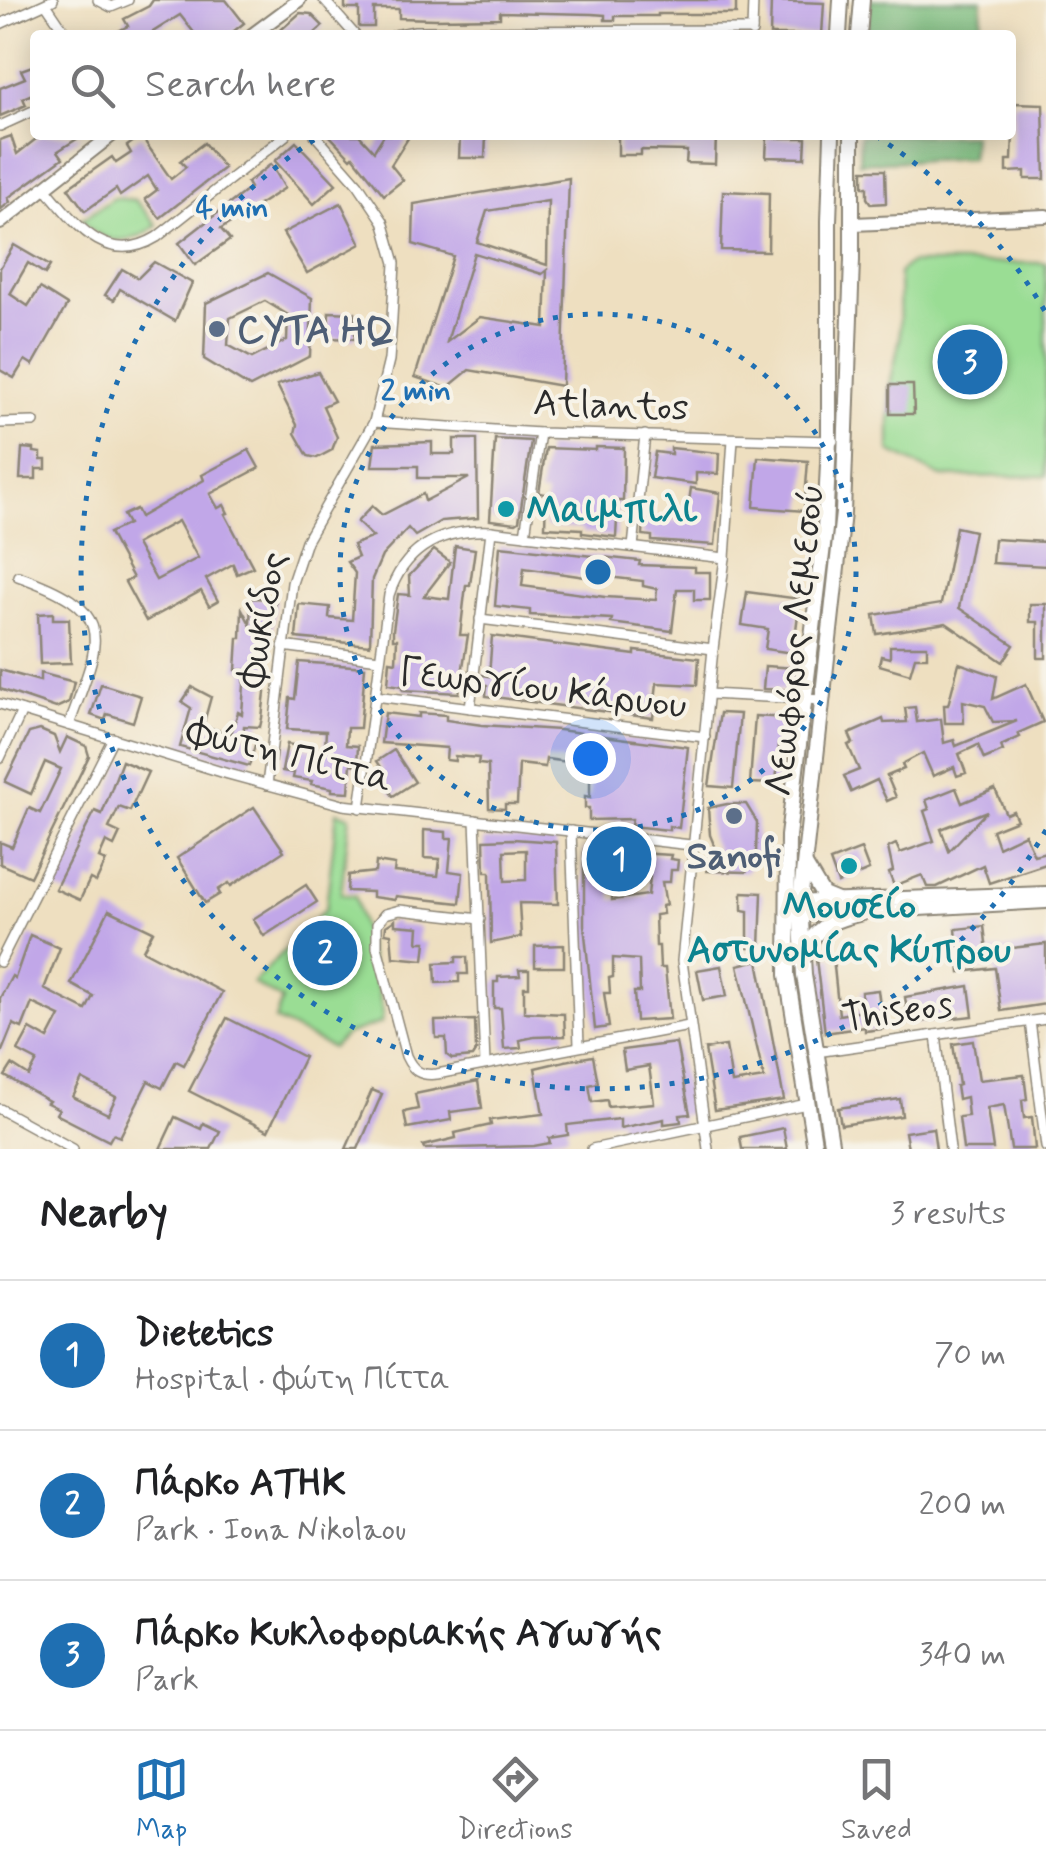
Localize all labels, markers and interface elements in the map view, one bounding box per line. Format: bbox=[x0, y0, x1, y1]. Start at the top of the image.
search box bbox=[30, 30, 1016, 140]
icon: search bbox=[65, 58, 120, 113]
text: Search here bbox=[145, 61, 336, 110]
text: 4 min bbox=[195, 189, 269, 228]
place label: CYTA HQ bbox=[237, 307, 395, 356]
marker: CYTA HQ bbox=[206, 318, 228, 340]
pin: 3 bbox=[938, 324, 1002, 400]
text: 2 min bbox=[381, 372, 451, 411]
street label: Atlantos bbox=[532, 379, 690, 434]
street label: Λεωφόρος Λεμεσού bbox=[756, 481, 837, 799]
place label: Μαιμπιλι bbox=[526, 487, 698, 536]
marker: Μαιμπιλι bbox=[495, 498, 517, 520]
street label: Φωκίδος bbox=[227, 548, 299, 693]
centre of rings bbox=[580, 554, 616, 590]
street label: Γεωργίου Κάρυου bbox=[396, 648, 689, 731]
street label: Φώτη Πίττα bbox=[180, 707, 397, 806]
your location bbox=[565, 733, 616, 784]
marker: Sanofi bbox=[723, 805, 745, 827]
pin: 1 bbox=[586, 822, 652, 896]
place label: Sanofi bbox=[686, 833, 782, 882]
marker: Μουσείο Αστυνομίας Κύπρου bbox=[838, 855, 860, 877]
place label: Μουσείο Αστυνομίας Κύπρου bbox=[687, 883, 1011, 976]
pin: 2 bbox=[292, 916, 358, 990]
street label: Thiseos bbox=[839, 980, 956, 1044]
text: Nearby bbox=[40, 1187, 168, 1242]
text: 3 results bbox=[890, 1193, 1006, 1235]
text: Dietetics bbox=[135, 1310, 274, 1359]
text: 1 bbox=[65, 1334, 80, 1376]
text: 70 m bbox=[934, 1334, 1006, 1376]
text: Hospital · Φώτη Πίττα bbox=[135, 1359, 450, 1401]
text: Πάρκο ΑΤΗΚ bbox=[135, 1460, 345, 1509]
text: 2 bbox=[65, 1484, 80, 1526]
text: 200 m bbox=[919, 1484, 1006, 1526]
text: Park · Iona Nikolaou bbox=[135, 1509, 406, 1551]
text: Πάρκο Κυκλοφοριακής Αγωγής bbox=[135, 1610, 662, 1659]
text: 3 bbox=[65, 1634, 80, 1676]
text: 340 m bbox=[919, 1634, 1006, 1676]
text: Park bbox=[135, 1659, 199, 1701]
tab: Map bbox=[134, 1752, 189, 1849]
tab: Directions bbox=[458, 1752, 573, 1849]
tab: Saved bbox=[841, 1752, 912, 1849]

